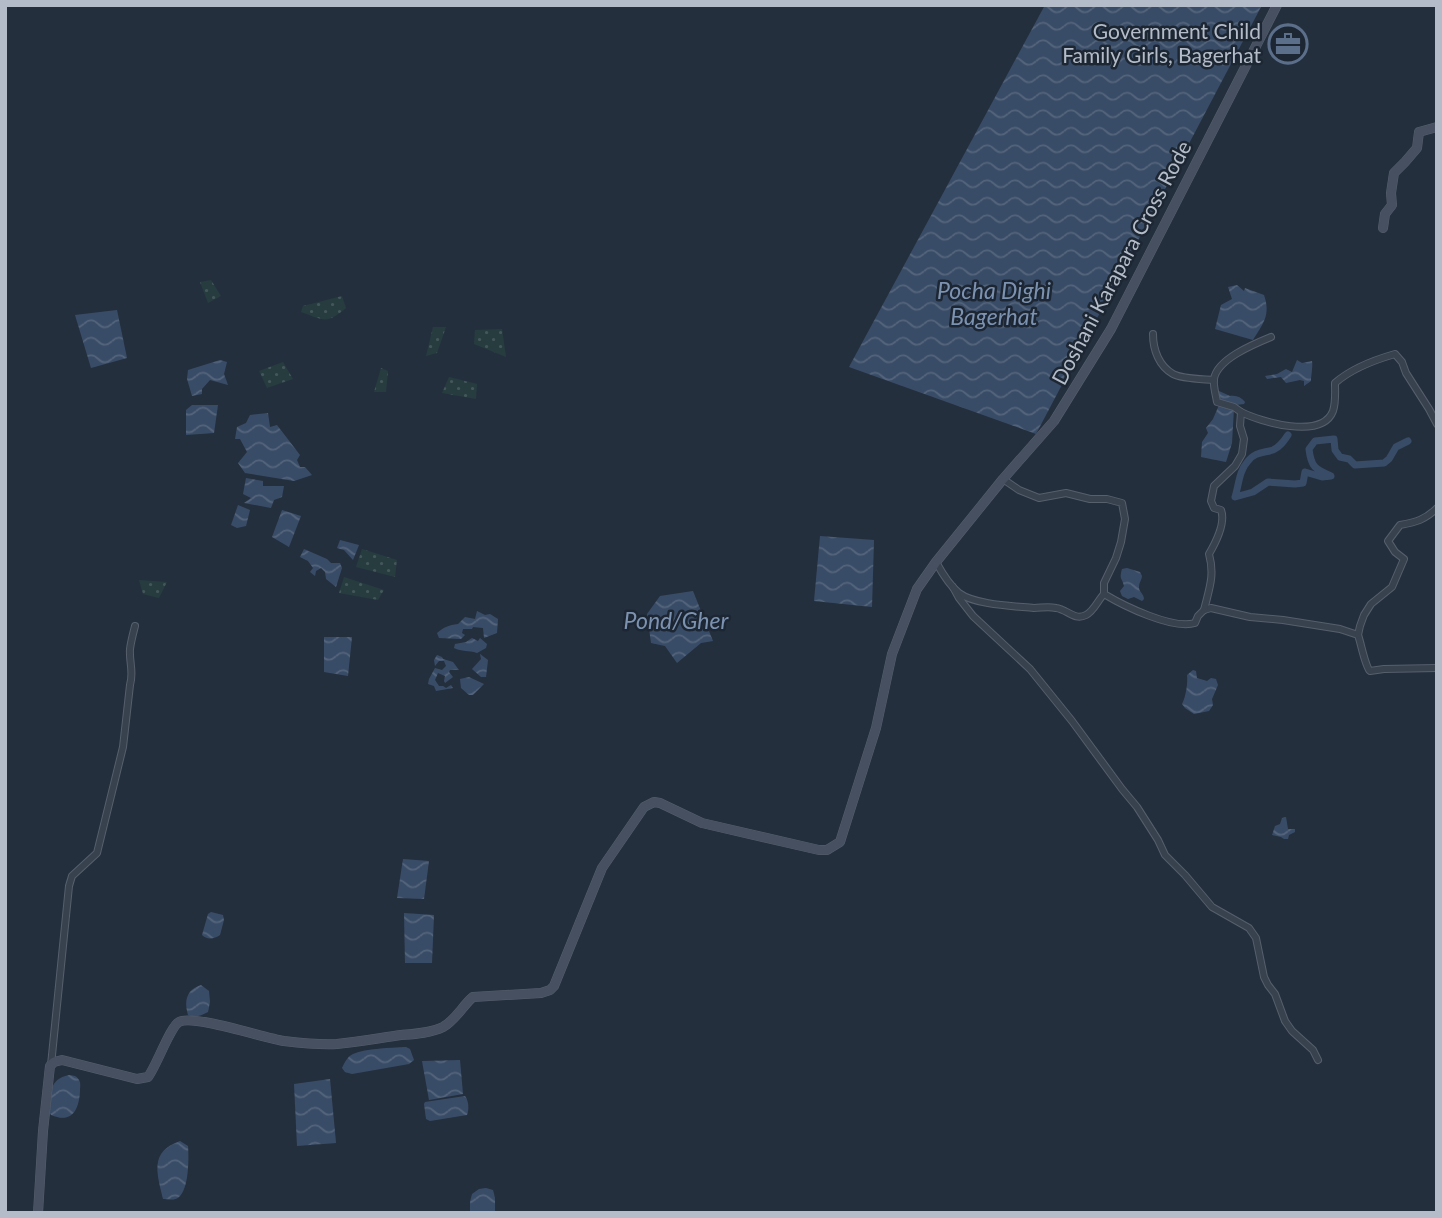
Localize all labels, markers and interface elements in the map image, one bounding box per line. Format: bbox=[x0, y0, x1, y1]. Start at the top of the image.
place label: Government Child Family Girls, Bagerhat bbox=[1062, 18, 1261, 67]
office icon: Government Child Family Girls, Bagerhat bbox=[1267, 23, 1309, 65]
street label: Doshani Karapara Cross Rode bbox=[1046, 136, 1196, 389]
water label: Pocha Dighi Bagerhat bbox=[937, 276, 1051, 330]
water label: Pond/Gher bbox=[624, 606, 730, 634]

